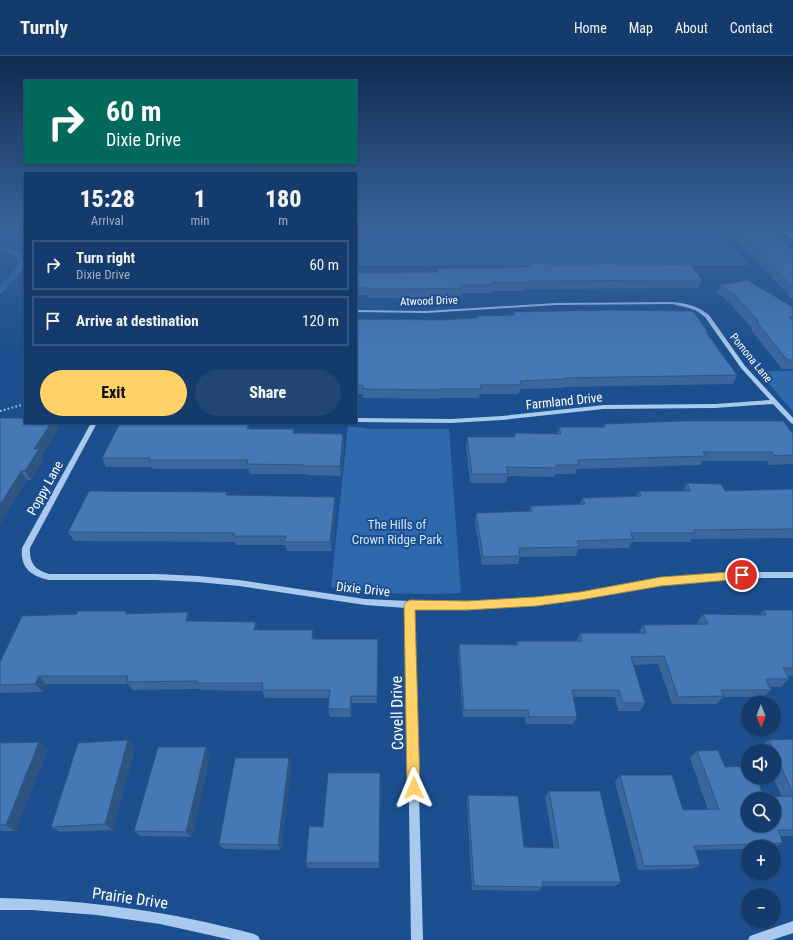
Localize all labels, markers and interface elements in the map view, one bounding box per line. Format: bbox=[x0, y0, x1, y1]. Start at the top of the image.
text: Turnly bbox=[20, 16, 68, 39]
text: Home bbox=[574, 20, 607, 36]
text: Map bbox=[629, 20, 653, 36]
text: About bbox=[675, 20, 708, 36]
text: Contact bbox=[730, 20, 773, 36]
text: 60 m bbox=[106, 95, 162, 128]
icon: right bbox=[40, 96, 92, 148]
text: Dixie Drive bbox=[106, 129, 181, 150]
text: 15:28 bbox=[79, 185, 135, 213]
text: 1 bbox=[194, 185, 206, 213]
text: 180 bbox=[265, 185, 302, 213]
text: Arrival bbox=[91, 213, 124, 228]
text: min bbox=[190, 213, 210, 228]
text: m bbox=[278, 213, 288, 228]
text: Turn right bbox=[76, 249, 135, 267]
icon: right bbox=[42, 254, 64, 276]
text: 60 m bbox=[309, 256, 339, 274]
text: Dixie Drive bbox=[76, 267, 130, 282]
street label: Atwood Drive bbox=[400, 293, 458, 309]
icon: arrive bbox=[42, 310, 64, 332]
text: Arrive at destination bbox=[76, 312, 199, 330]
text: 120 m bbox=[302, 312, 339, 330]
street label: Pomona Lane bbox=[727, 331, 775, 385]
button: Exit bbox=[40, 370, 187, 416]
button: Share bbox=[195, 370, 341, 416]
street label: Farmland Drive bbox=[525, 390, 603, 412]
street label: Poppy Lane bbox=[24, 458, 66, 518]
park label: The Hills of Crown Ridge Park bbox=[352, 517, 442, 547]
pin bbox=[725, 558, 759, 592]
icon: arrive bbox=[731, 564, 753, 586]
street label: Dixie Drive bbox=[335, 579, 391, 599]
street label: Covell Drive bbox=[387, 676, 407, 750]
north arrow bbox=[741, 696, 781, 736]
map controls bbox=[741, 696, 781, 928]
button: sound bbox=[741, 744, 781, 784]
position arrow bbox=[393, 767, 435, 809]
button: search bbox=[741, 792, 781, 832]
button: + bbox=[741, 840, 781, 880]
street label: Prairie Drive bbox=[91, 883, 169, 913]
button: − bbox=[741, 888, 781, 928]

